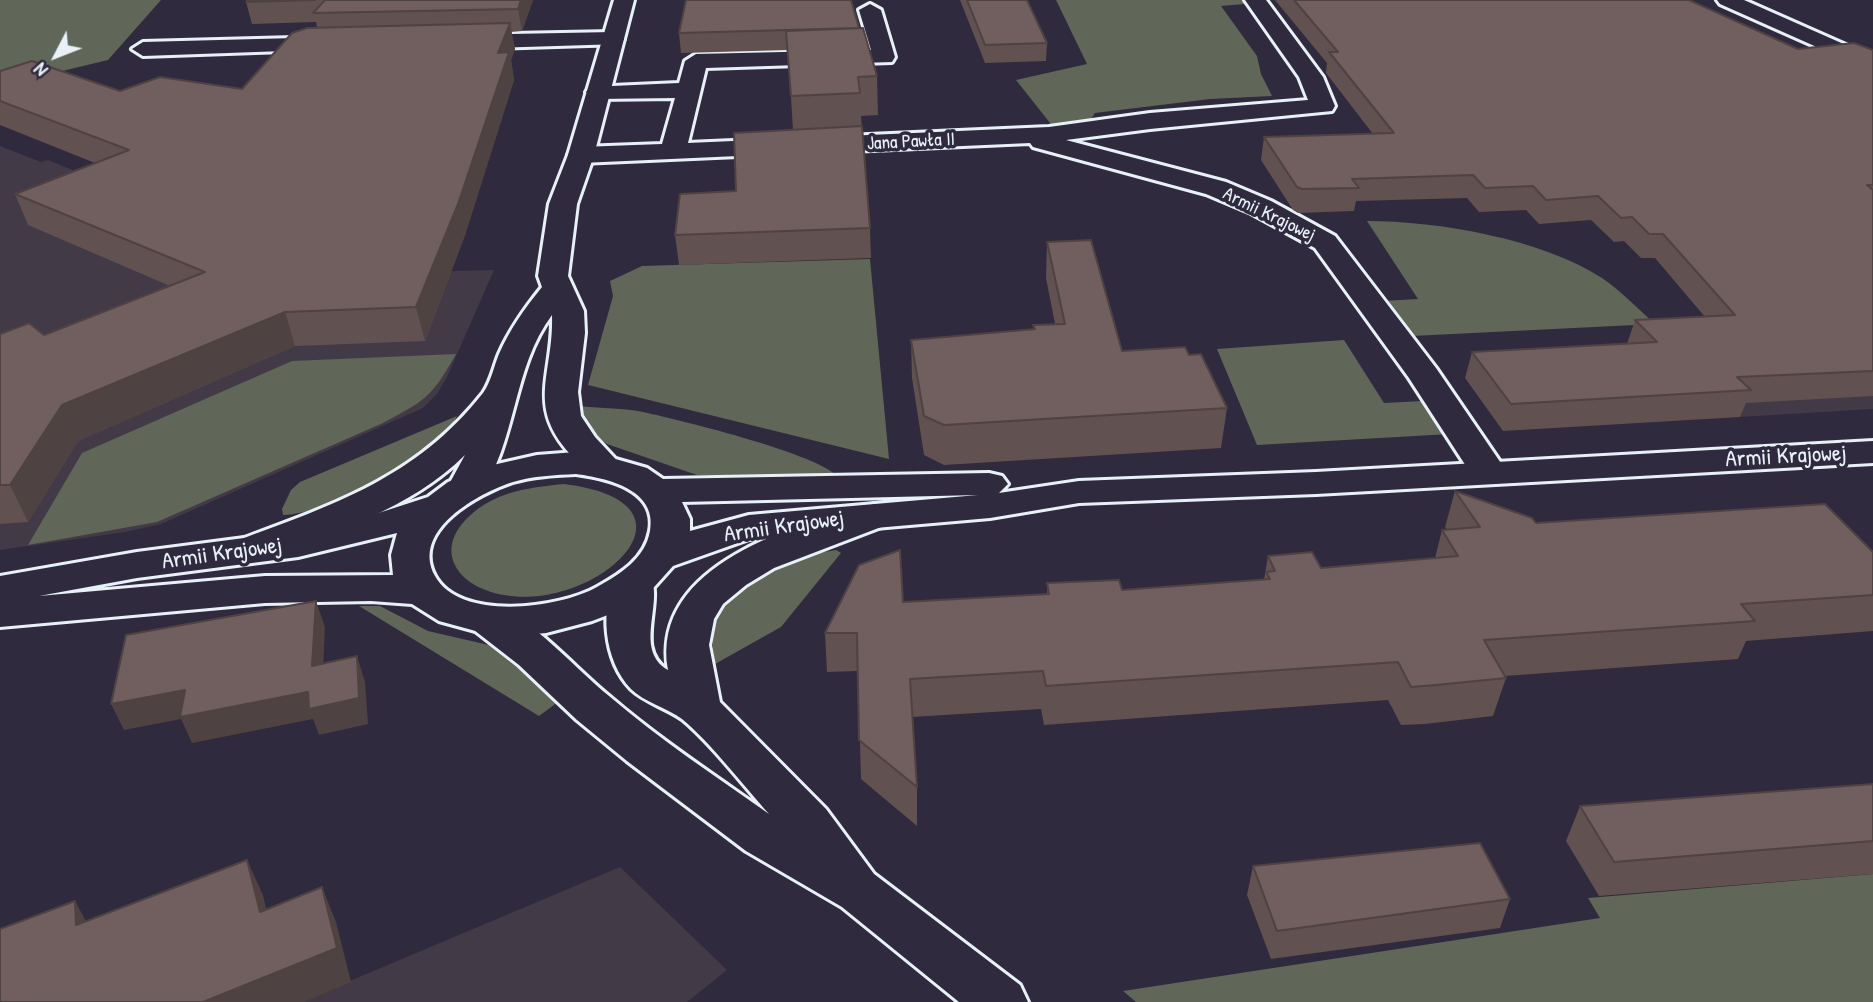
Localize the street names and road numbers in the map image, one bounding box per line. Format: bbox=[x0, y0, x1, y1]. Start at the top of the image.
street label: Jana Pawła II bbox=[866, 128, 956, 156]
street label: Armii Krajowej bbox=[1219, 183, 1319, 247]
street label: Armii Krajowej bbox=[1725, 440, 1847, 474]
street label: Armii Krajowej bbox=[722, 505, 846, 549]
street label: Armii Krajowej bbox=[160, 532, 284, 576]

